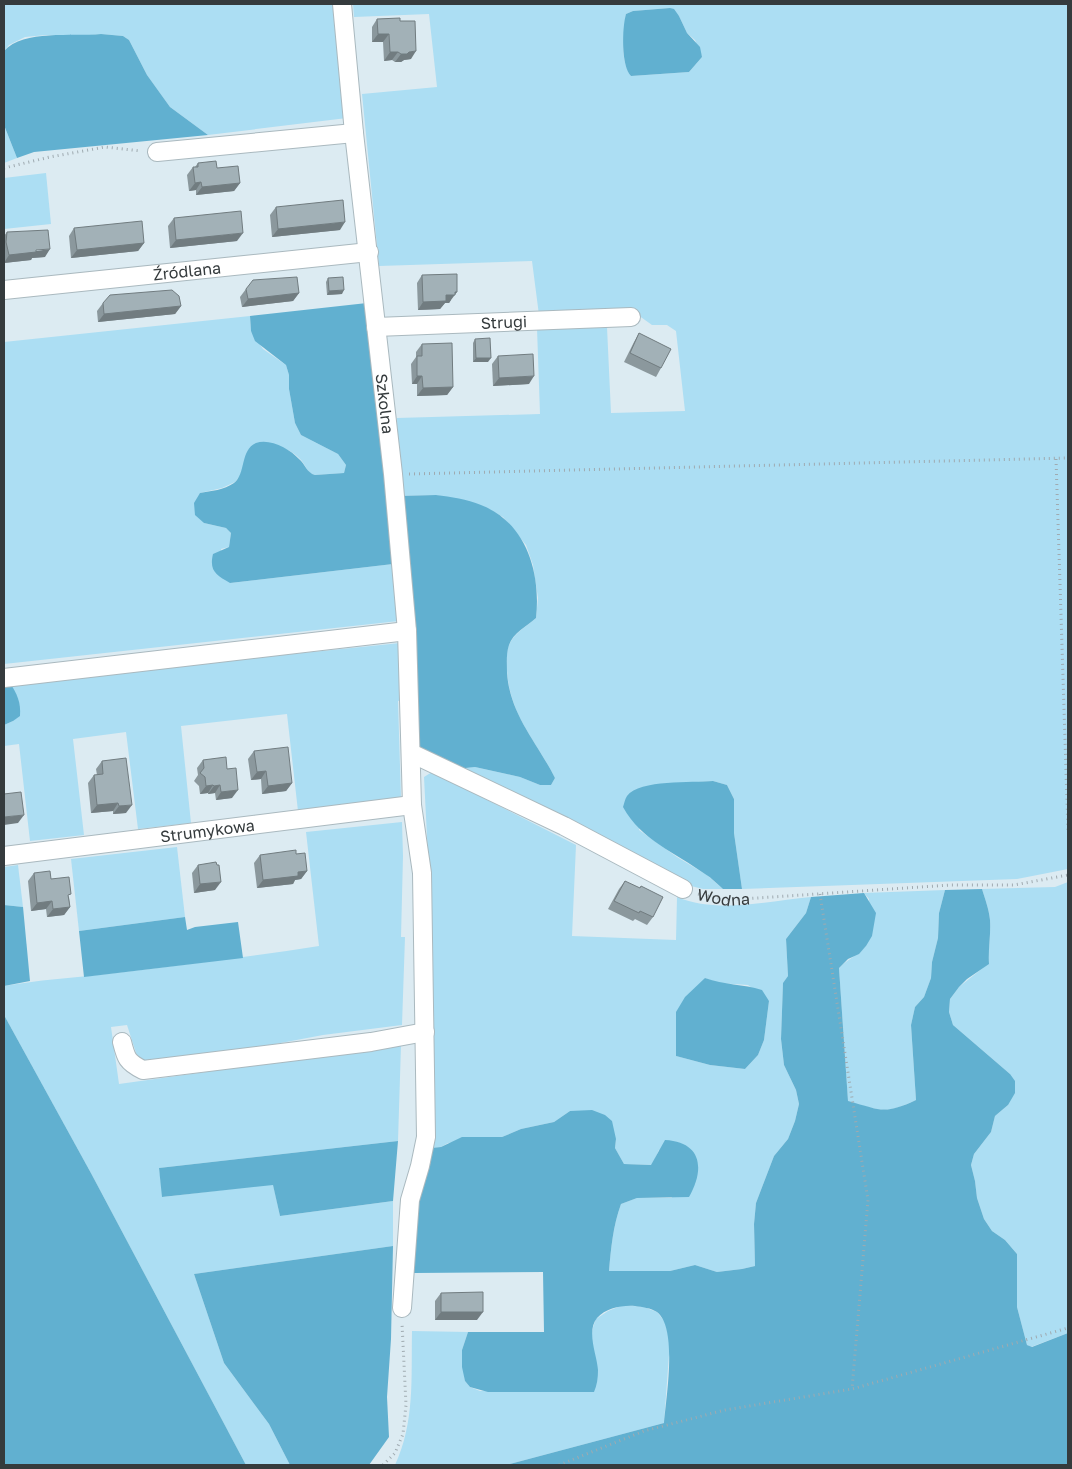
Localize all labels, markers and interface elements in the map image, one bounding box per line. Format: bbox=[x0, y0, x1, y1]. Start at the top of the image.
street label: Źródlana bbox=[152, 257, 222, 284]
street label: Strugi bbox=[480, 311, 527, 333]
street label: Szkolna bbox=[372, 372, 398, 435]
street label: Strumykowa bbox=[159, 815, 256, 846]
street label: Wodna bbox=[696, 884, 751, 910]

